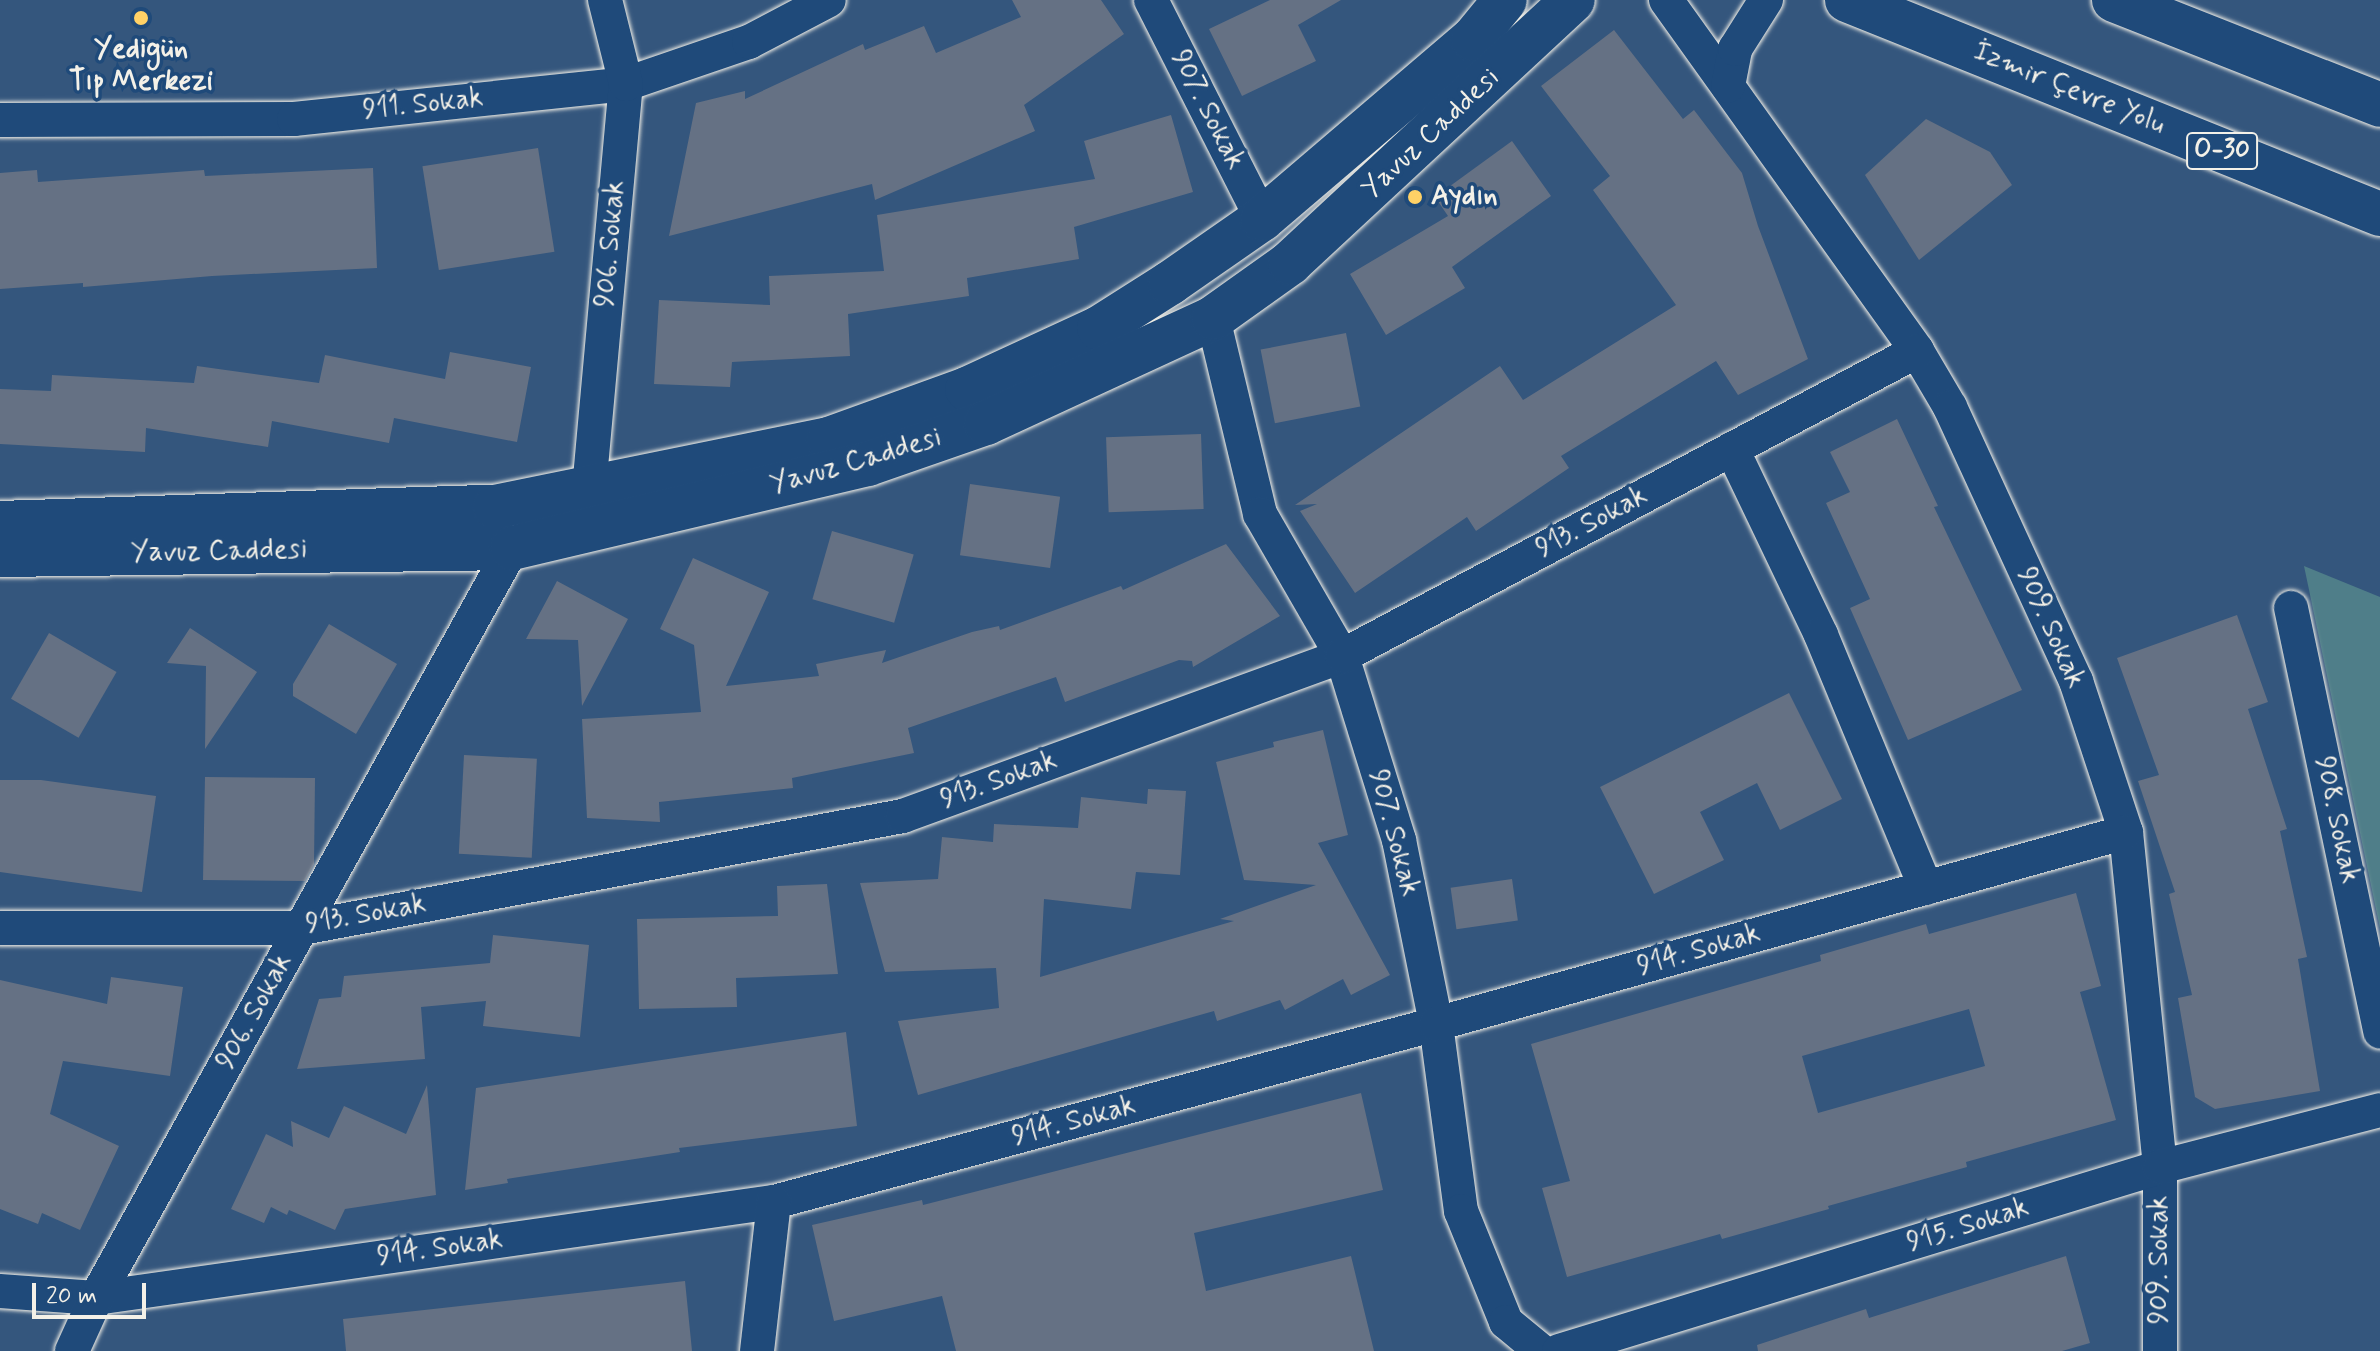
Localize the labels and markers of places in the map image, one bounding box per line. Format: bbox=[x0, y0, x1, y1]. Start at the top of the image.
marker: Yedigün Tıp Merkezi bbox=[130, 7, 152, 29]
place label: Yedigün Tıp Merkezi bbox=[71, 33, 211, 99]
place label: Aydın bbox=[1431, 180, 1498, 214]
marker: Aydın bbox=[1406, 188, 1424, 206]

